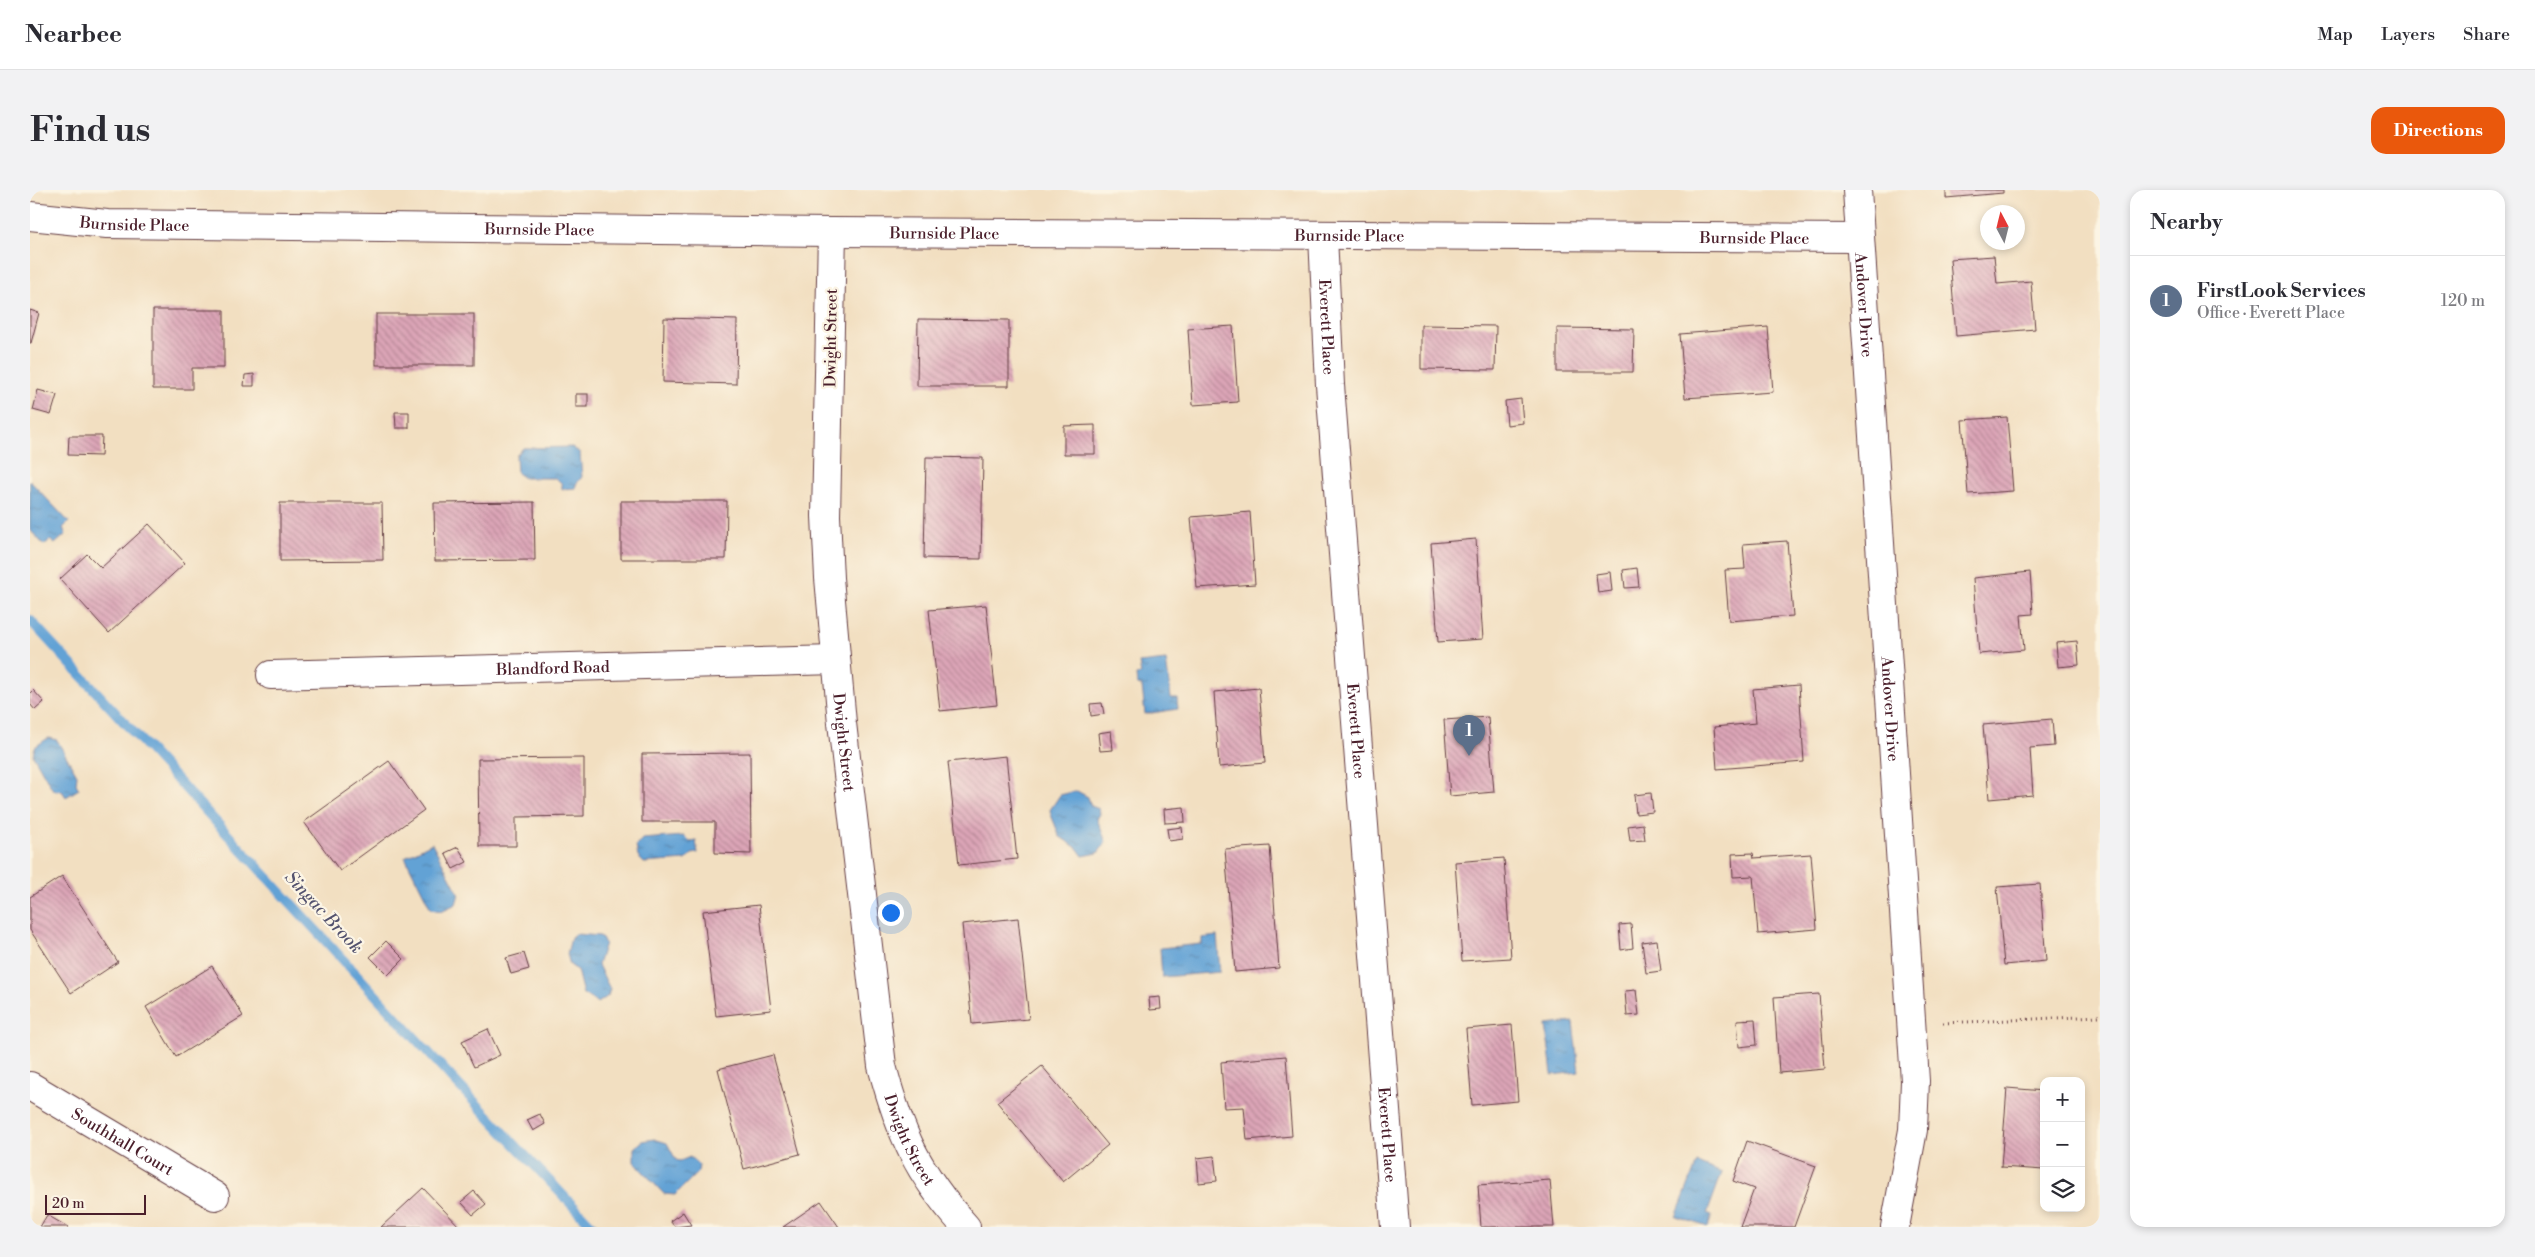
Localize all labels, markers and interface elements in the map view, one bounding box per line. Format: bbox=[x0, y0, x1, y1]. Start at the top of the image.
text: Nearbee bbox=[25, 20, 122, 50]
text: Map bbox=[2318, 23, 2353, 46]
text: Layers bbox=[2381, 23, 2435, 46]
text: Share bbox=[2463, 23, 2510, 46]
button: Directions bbox=[2371, 107, 2505, 154]
text: Find us bbox=[30, 109, 150, 152]
north arrow bbox=[1980, 205, 2025, 250]
text: Nearby bbox=[2150, 210, 2223, 236]
street label: Burnside Place bbox=[78, 212, 190, 236]
street label: Burnside Place bbox=[484, 219, 595, 240]
street label: Burnside Place bbox=[889, 223, 1000, 244]
street label: Burnside Place bbox=[1294, 226, 1405, 246]
street label: Burnside Place bbox=[1699, 228, 1810, 249]
street label: Andover Drive bbox=[1850, 251, 1877, 358]
street label: Everett Place bbox=[1314, 279, 1339, 375]
text: FirstLook Services bbox=[2197, 279, 2366, 303]
street label: Dwight Street bbox=[820, 288, 842, 388]
text: 1 bbox=[2162, 291, 2170, 311]
text: 120 m bbox=[2441, 291, 2485, 311]
text: Office · Everett Place bbox=[2197, 303, 2345, 323]
street label: Andover Drive bbox=[1876, 655, 1903, 762]
street label: Blandford Road bbox=[495, 657, 610, 680]
street label: Everett Place bbox=[1342, 682, 1369, 779]
street label: Dwight Street bbox=[828, 692, 859, 793]
pin: 1 bbox=[1453, 715, 1485, 756]
water label: Singac Brook bbox=[280, 866, 368, 958]
your location bbox=[878, 900, 904, 926]
map controls bbox=[2040, 1077, 2085, 1212]
button: + bbox=[2040, 1077, 2085, 1122]
street label: Everett Place bbox=[1373, 1086, 1401, 1183]
street label: Dwight Street bbox=[880, 1092, 939, 1190]
street label: Southhall Court bbox=[68, 1104, 177, 1180]
button: − bbox=[2040, 1122, 2085, 1167]
button: layers bbox=[2040, 1167, 2085, 1212]
scale bar bbox=[45, 1192, 146, 1215]
text: 20 m bbox=[52, 1195, 84, 1213]

